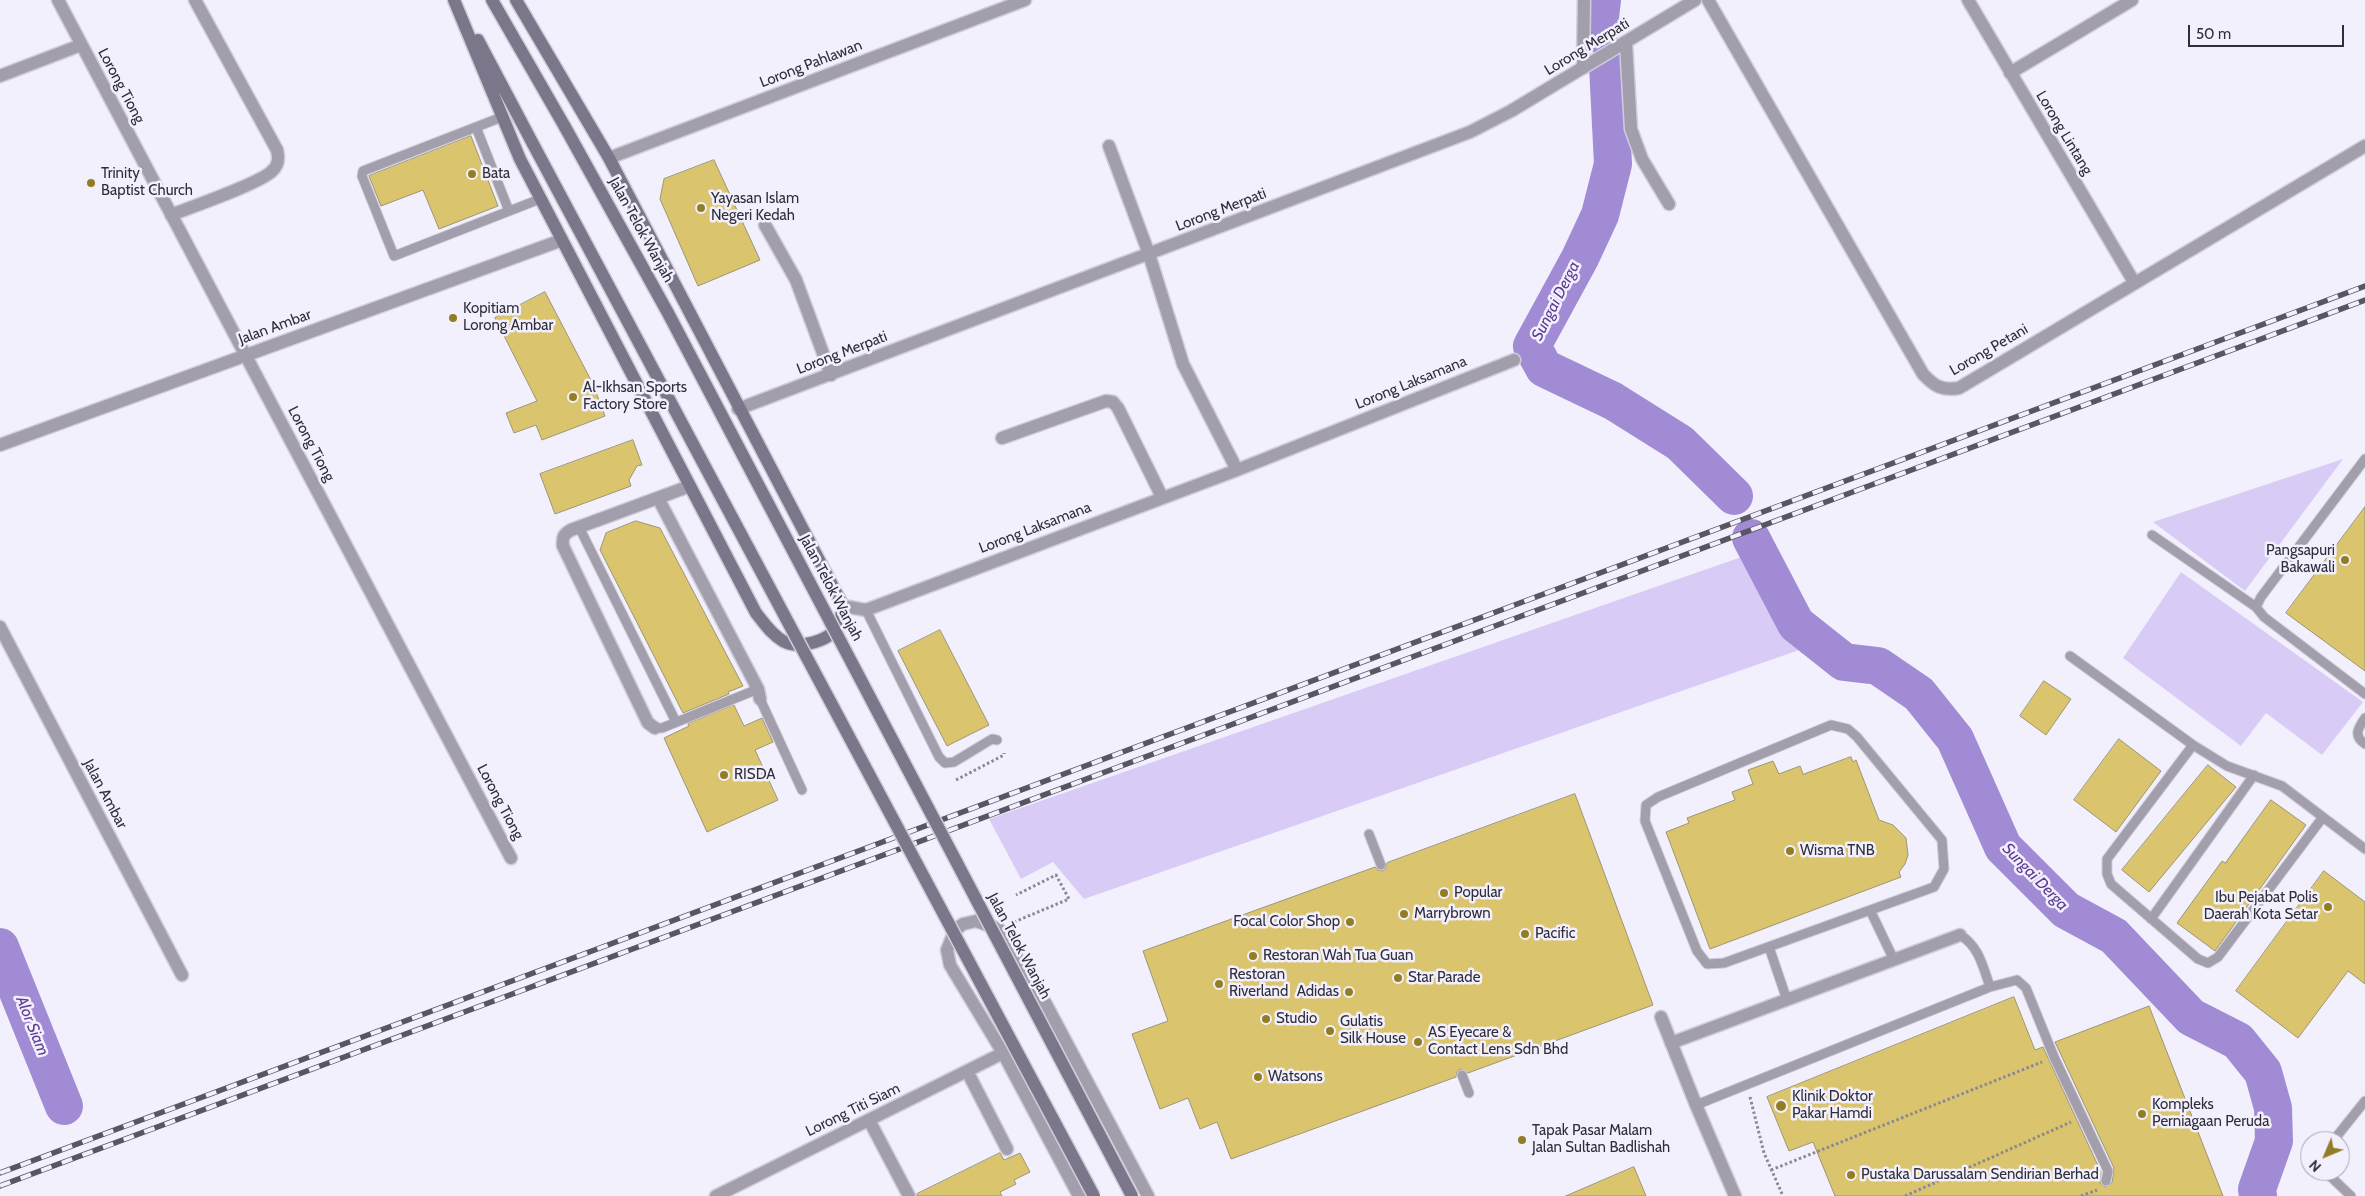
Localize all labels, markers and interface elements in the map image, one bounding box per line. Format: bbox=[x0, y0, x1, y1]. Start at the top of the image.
street label: Lorong Merpati bbox=[1541, 15, 1633, 79]
scale bar bbox=[2190, 15, 2346, 47]
text: 50 m bbox=[2196, 25, 2231, 43]
street label: Lorong Pahlawan bbox=[757, 36, 865, 92]
street label: Lorong Tiong bbox=[94, 45, 148, 127]
street label: Lorong Lintang bbox=[2032, 88, 2096, 178]
place label: Trinity Baptist Church bbox=[101, 165, 193, 200]
place label: Bata bbox=[482, 165, 510, 183]
marker: Bata bbox=[466, 168, 478, 180]
street label: Jalan Telok Wanjah bbox=[605, 174, 677, 286]
marker: Trinity Baptist Church bbox=[85, 177, 97, 189]
street label: Lorong Merpati bbox=[1173, 184, 1269, 236]
place label: Yayasan Islam Negeri Kedah bbox=[711, 190, 799, 225]
marker: Yayasan Islam Negeri Kedah bbox=[695, 202, 707, 214]
water label: Sungai Derga bbox=[1528, 258, 1584, 344]
place label: Kopitiam Lorong Ambar bbox=[463, 300, 553, 335]
street label: Jalan Ambar bbox=[236, 306, 314, 348]
marker: Kopitiam Lorong Ambar bbox=[447, 312, 459, 324]
street label: Lorong Petani bbox=[1947, 320, 2031, 380]
street label: Lorong Merpati bbox=[794, 327, 890, 379]
street label: Lorong Laksamana bbox=[1353, 352, 1469, 414]
place label: Al-Ikhsan Sports Factory Store bbox=[583, 379, 687, 414]
marker: Al-Ikhsan Sports Factory Store bbox=[567, 391, 579, 403]
street label: Lorong Tiong bbox=[284, 403, 338, 485]
street label: Lorong Laksamana bbox=[976, 498, 1094, 558]
street label: Jalan Telok Wanjah bbox=[796, 532, 866, 644]
place label: Pangsapuri Bakawali bbox=[2266, 542, 2335, 577]
marker: Pangsapuri Bakawali bbox=[2339, 554, 2351, 566]
street label: Jalan Ambar bbox=[79, 756, 131, 832]
street label: Lorong Tiong bbox=[473, 761, 527, 843]
place label: RISDA bbox=[734, 766, 776, 784]
marker: RISDA bbox=[718, 769, 730, 781]
water label: Sungai Derga bbox=[1998, 839, 2072, 915]
place label: Wisma TNB bbox=[1800, 842, 1875, 860]
marker: Wisma TNB bbox=[1784, 845, 1796, 857]
place label: Popular bbox=[1454, 884, 1502, 902]
marker: Popular bbox=[1438, 887, 1450, 899]
place label: Ibu Pejabat Polis Daerah Kota Setar bbox=[2204, 889, 2318, 924]
street label: Jalan Telok Wanjah bbox=[984, 890, 1054, 1002]
marker: Ibu Pejabat Polis Daerah Kota Setar bbox=[2322, 901, 2334, 913]
place label: Marrybrown bbox=[1414, 905, 1491, 923]
marker: Marrybrown bbox=[1398, 908, 1410, 920]
place label: Focal Color Shop bbox=[1233, 913, 1340, 931]
marker: Focal Color Shop bbox=[1344, 916, 1356, 928]
place label: Pacific bbox=[1535, 925, 1576, 943]
marker: Pacific bbox=[1519, 928, 1531, 940]
place label: Restoran Wah Tua Guan bbox=[1263, 947, 1413, 965]
marker: Restoran Wah Tua Guan bbox=[1247, 950, 1259, 962]
place label: Restoran Riverland bbox=[1229, 966, 1288, 1001]
place label: Star Parade bbox=[1408, 969, 1480, 987]
marker: Star Parade bbox=[1392, 972, 1404, 984]
marker: Restoran Riverland bbox=[1213, 978, 1225, 990]
place label: Adidas bbox=[1297, 983, 1339, 1001]
marker: Adidas bbox=[1343, 986, 1355, 998]
water label: Alor Siam bbox=[11, 993, 53, 1059]
place label: Studio bbox=[1276, 1010, 1317, 1028]
marker: Studio bbox=[1260, 1013, 1272, 1025]
place label: Gulatis Silk House bbox=[1340, 1013, 1406, 1048]
place label: AS Eyecare & Contact Lens Sdn Bhd bbox=[1428, 1024, 1568, 1059]
marker: Gulatis Silk House bbox=[1324, 1025, 1336, 1037]
marker: AS Eyecare & Contact Lens Sdn Bhd bbox=[1412, 1036, 1424, 1048]
place label: Watsons bbox=[1268, 1068, 1323, 1086]
marker: Watsons bbox=[1252, 1071, 1264, 1083]
street label: Lorong Titi Siam bbox=[803, 1079, 903, 1141]
place label: Klinik Doktor Pakar Hamdi bbox=[1792, 1088, 1873, 1123]
place label: Kompleks Perniagaan Peruda bbox=[2152, 1096, 2269, 1131]
marker: Klinik Doktor Pakar Hamdi bbox=[1774, 1099, 1788, 1113]
marker: Kompleks Perniagaan Peruda bbox=[2136, 1108, 2148, 1120]
place label: Tapak Pasar Malam Jalan Sultan Badlishah bbox=[1532, 1122, 1670, 1157]
north arrow bbox=[2300, 1131, 2350, 1181]
marker: Tapak Pasar Malam Jalan Sultan Badlishah bbox=[1516, 1134, 1528, 1146]
text: N bbox=[2305, 1156, 2325, 1176]
place label: Pustaka Darussalam Sendirian Berhad bbox=[1861, 1166, 2099, 1184]
marker: Pustaka Darussalam Sendirian Berhad bbox=[1845, 1169, 1857, 1181]

